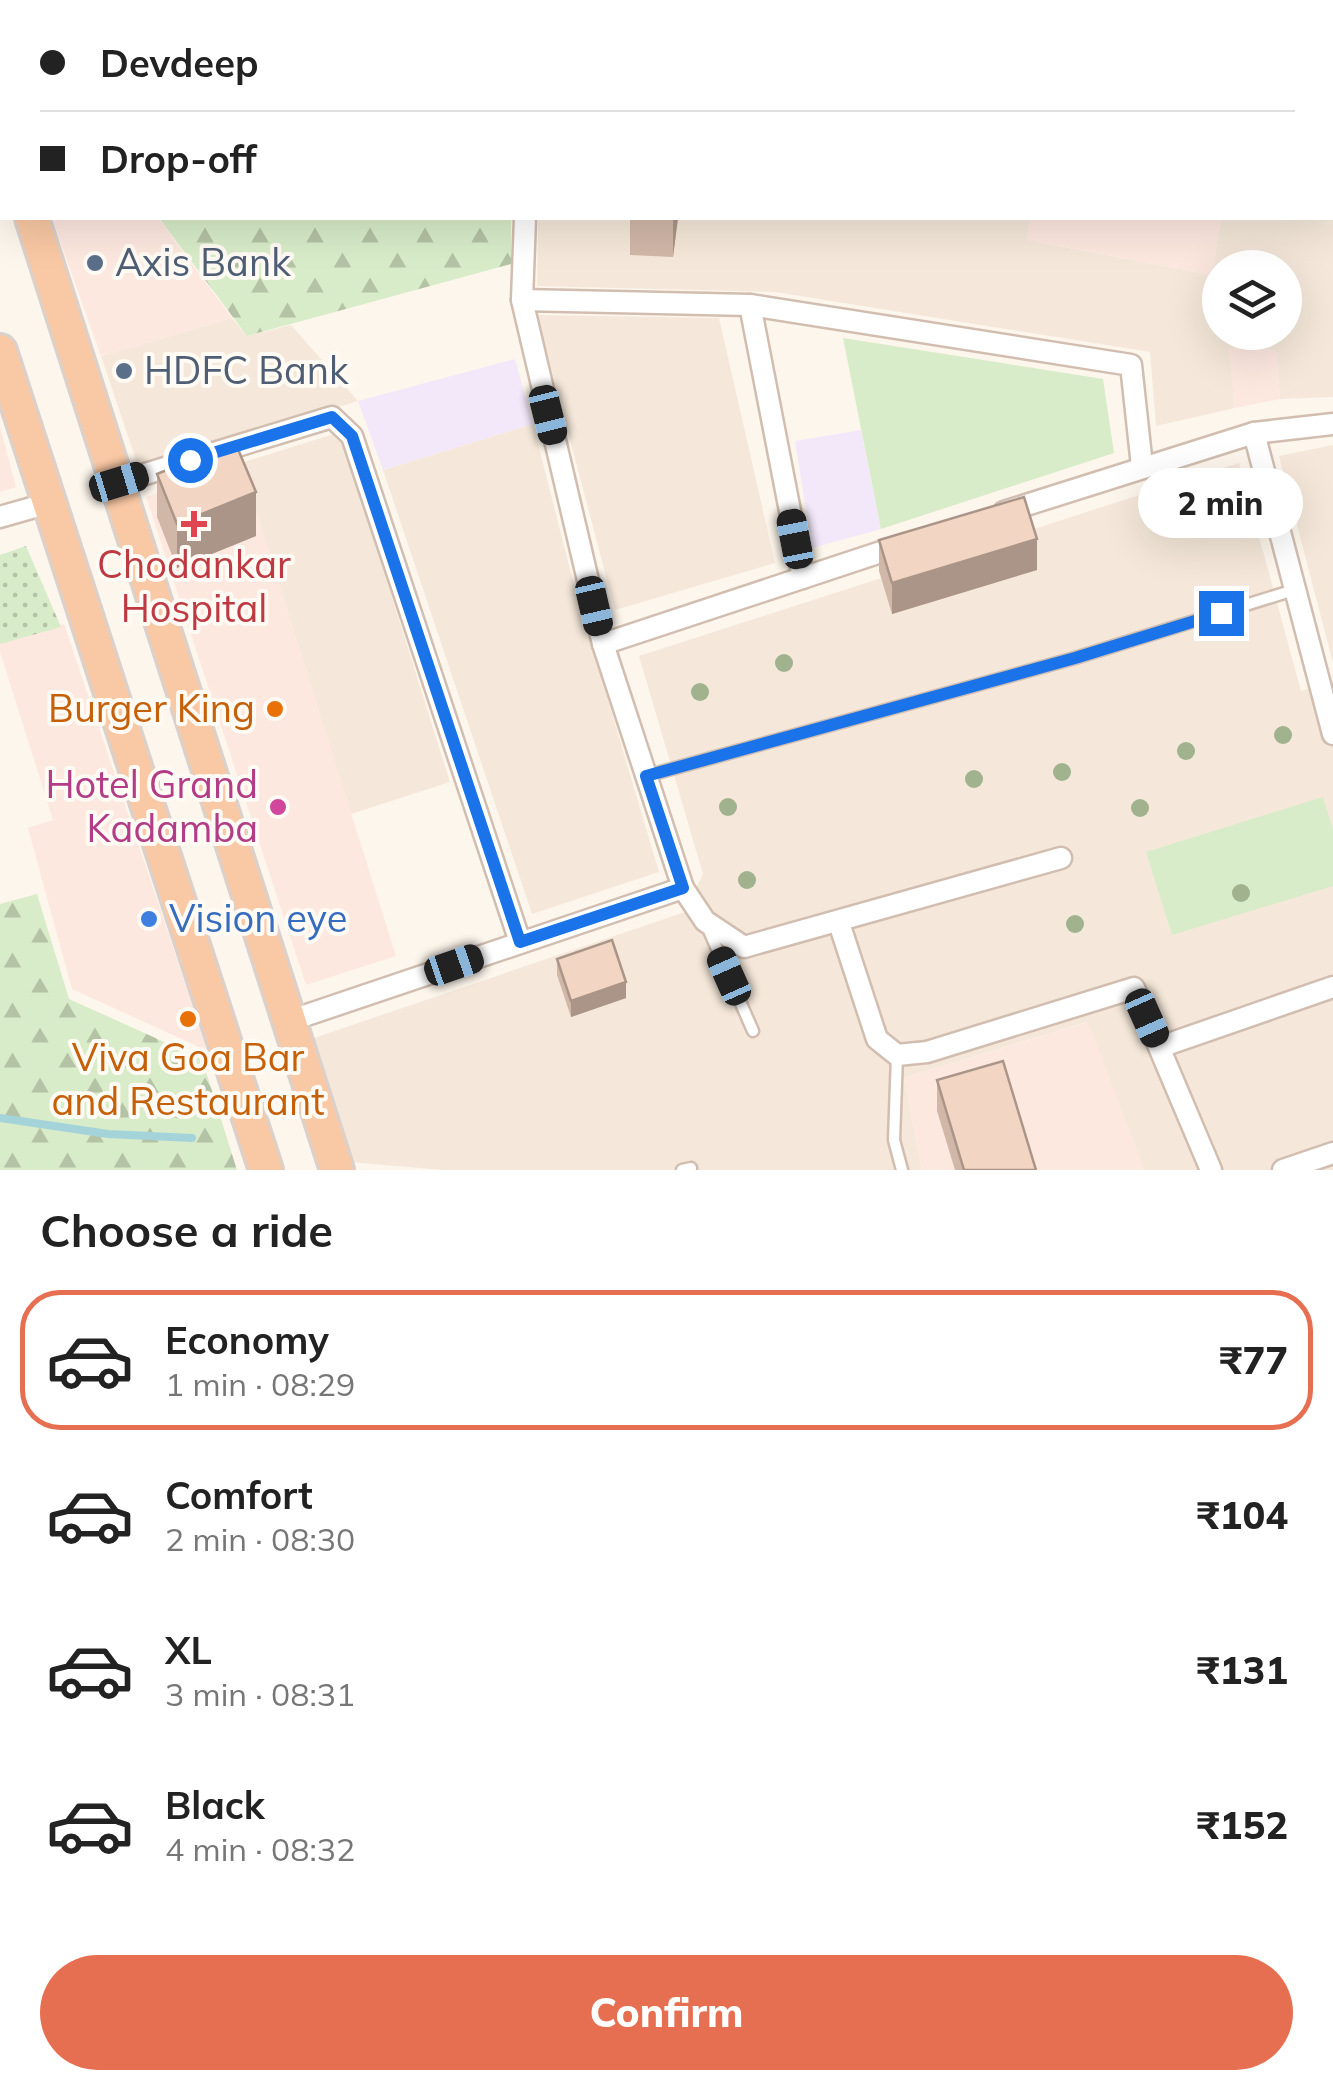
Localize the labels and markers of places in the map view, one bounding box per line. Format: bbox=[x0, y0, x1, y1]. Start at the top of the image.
place label: Axis Bank bbox=[115, 238, 291, 286]
marker: Axis Bank bbox=[84, 252, 106, 274]
place label: HDFC Bank bbox=[144, 346, 349, 394]
marker: HDFC Bank bbox=[113, 360, 135, 382]
marker: Chodankar Hospital bbox=[181, 511, 207, 537]
place label: Chodankar Hospital bbox=[97, 540, 291, 632]
place label: Burger King bbox=[48, 684, 255, 732]
marker: Burger King bbox=[264, 698, 286, 720]
place label: Hotel Grand Kadamba bbox=[45, 760, 258, 852]
marker: Hotel Grand Kadamba bbox=[267, 796, 289, 818]
place label: Vision eye bbox=[169, 894, 347, 942]
marker: Vision eye bbox=[138, 908, 160, 930]
marker: Viva Goa Bar and Restaurant bbox=[177, 1008, 199, 1030]
place label: Viva Goa Bar and Restaurant bbox=[52, 1033, 324, 1125]

